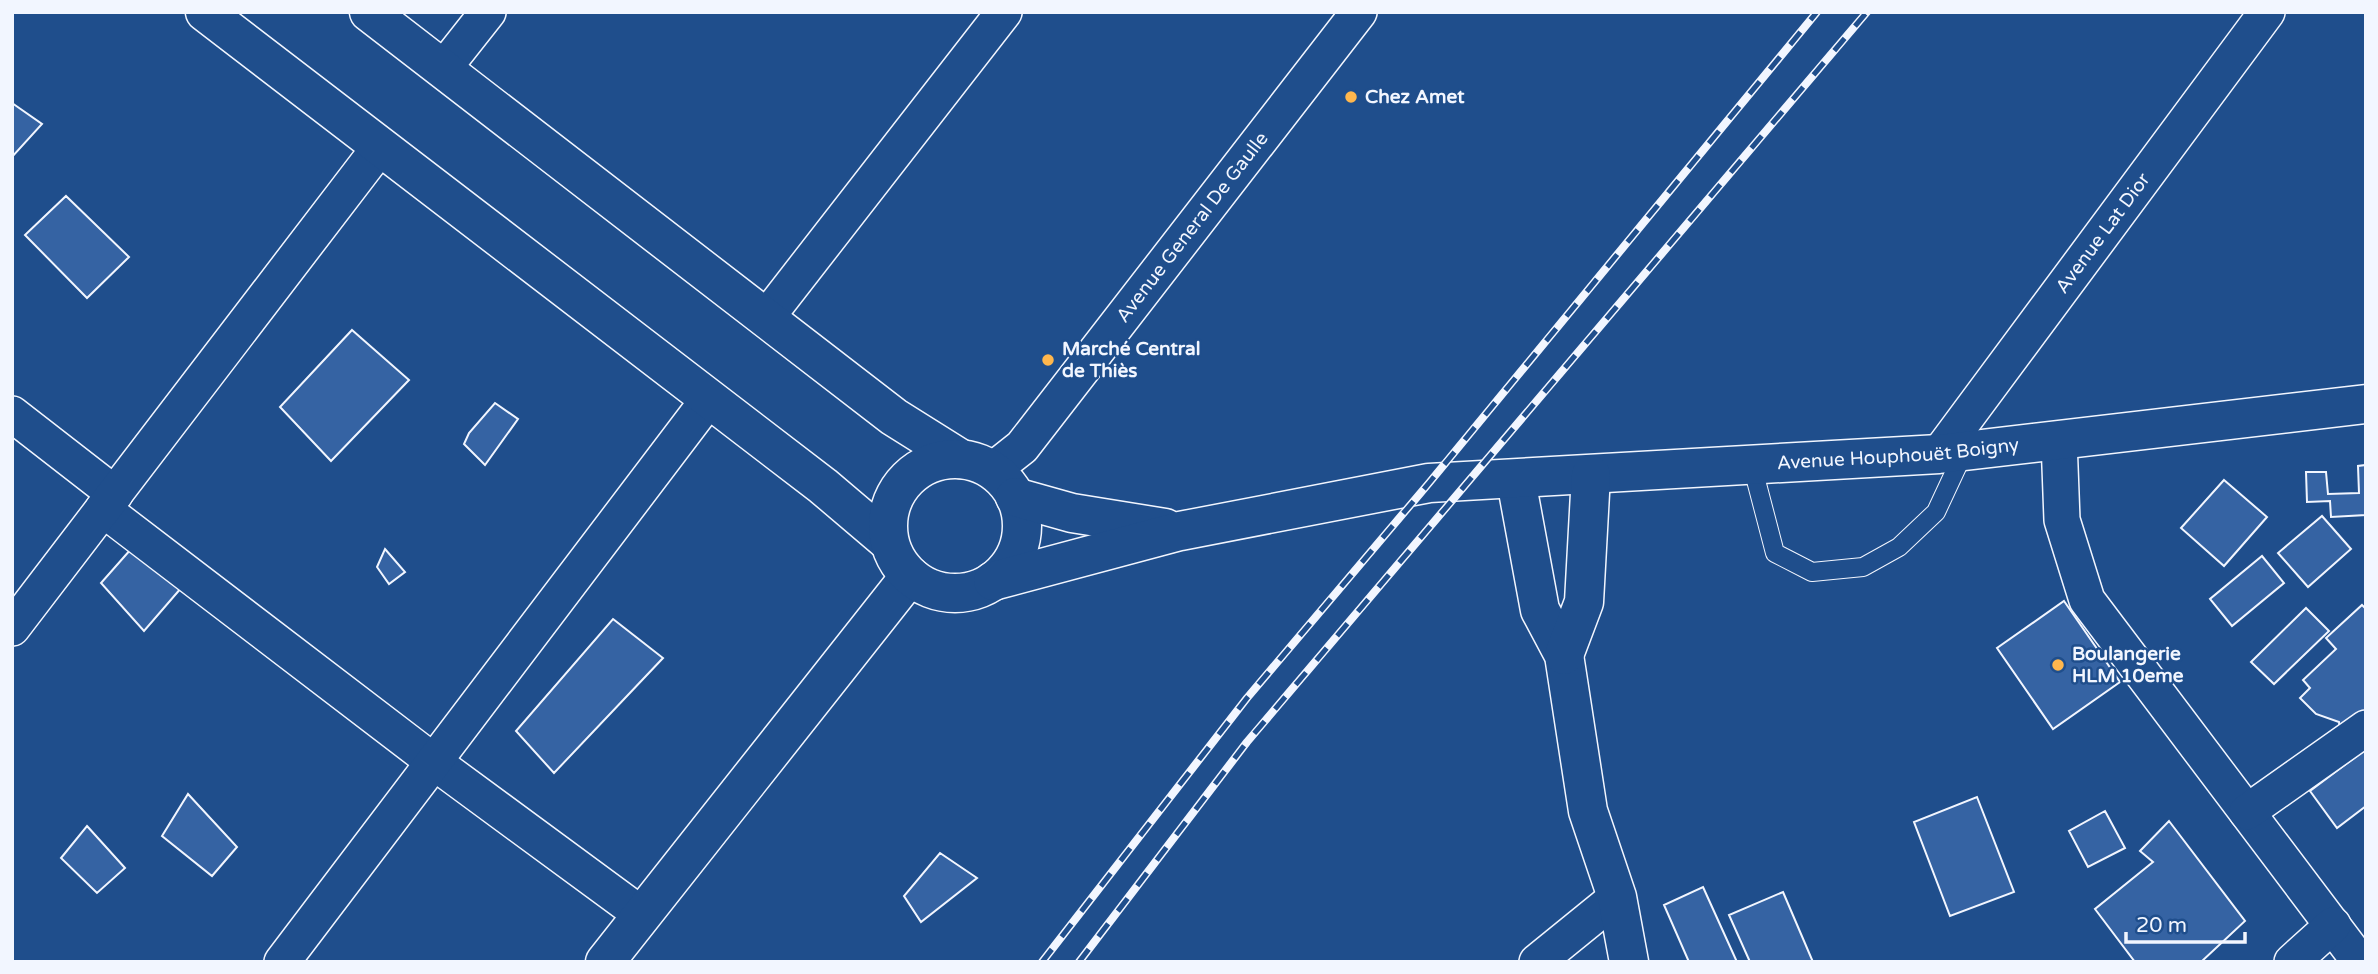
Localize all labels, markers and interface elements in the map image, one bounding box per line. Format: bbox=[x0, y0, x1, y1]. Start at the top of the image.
place label: Chez Amet bbox=[1365, 86, 1465, 108]
marker: Chez Amet bbox=[1343, 89, 1359, 105]
street label: Avenue General De Gaulle bbox=[1112, 128, 1273, 327]
street label: Avenue Lat Dior bbox=[2051, 168, 2155, 298]
place label: Marché Central de Thiès bbox=[1062, 338, 1200, 382]
marker: Marché Central de Thiès bbox=[1040, 352, 1056, 368]
street label: Avenue Houphouët Boigny bbox=[1776, 434, 2020, 474]
place label: Boulangerie HLM 10eme bbox=[2072, 643, 2184, 687]
marker: Boulangerie HLM 10eme bbox=[2050, 657, 2066, 673]
scale bar bbox=[2126, 900, 2245, 944]
text: 20 m bbox=[2136, 913, 2187, 938]

